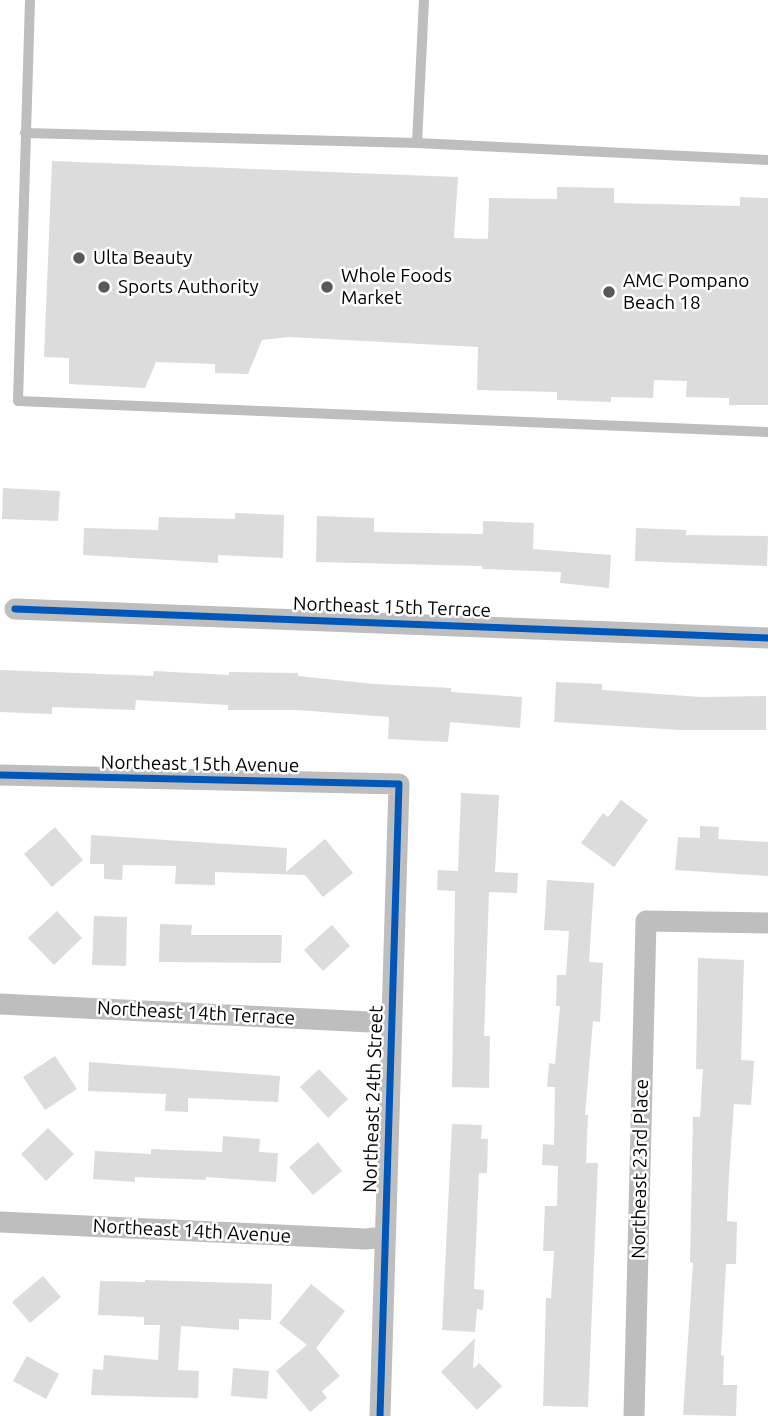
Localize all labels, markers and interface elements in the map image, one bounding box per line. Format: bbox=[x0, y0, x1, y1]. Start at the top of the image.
place label: Ulta Beauty bbox=[93, 247, 192, 269]
marker: Ulta Beauty bbox=[71, 250, 87, 266]
place label: Whole Foods Market bbox=[341, 265, 452, 309]
place label: AMC Pompano Beach 18 bbox=[623, 270, 749, 314]
place label: Sports Authority bbox=[118, 276, 259, 298]
marker: Sports Authority bbox=[96, 279, 112, 295]
marker: Whole Foods Market bbox=[319, 279, 335, 295]
marker: AMC Pompano Beach 18 bbox=[601, 284, 617, 300]
street label: Northeast 15th Terrace bbox=[293, 592, 491, 622]
street label: Northeast 15th Avenue bbox=[101, 751, 299, 777]
street label: Northeast 14th Terrace bbox=[96, 996, 296, 1030]
street label: Northeast 24th Street bbox=[358, 1005, 388, 1193]
street label: Northeast 23rd Place bbox=[627, 1079, 653, 1259]
street label: Northeast 14th Avenue bbox=[92, 1214, 292, 1248]

